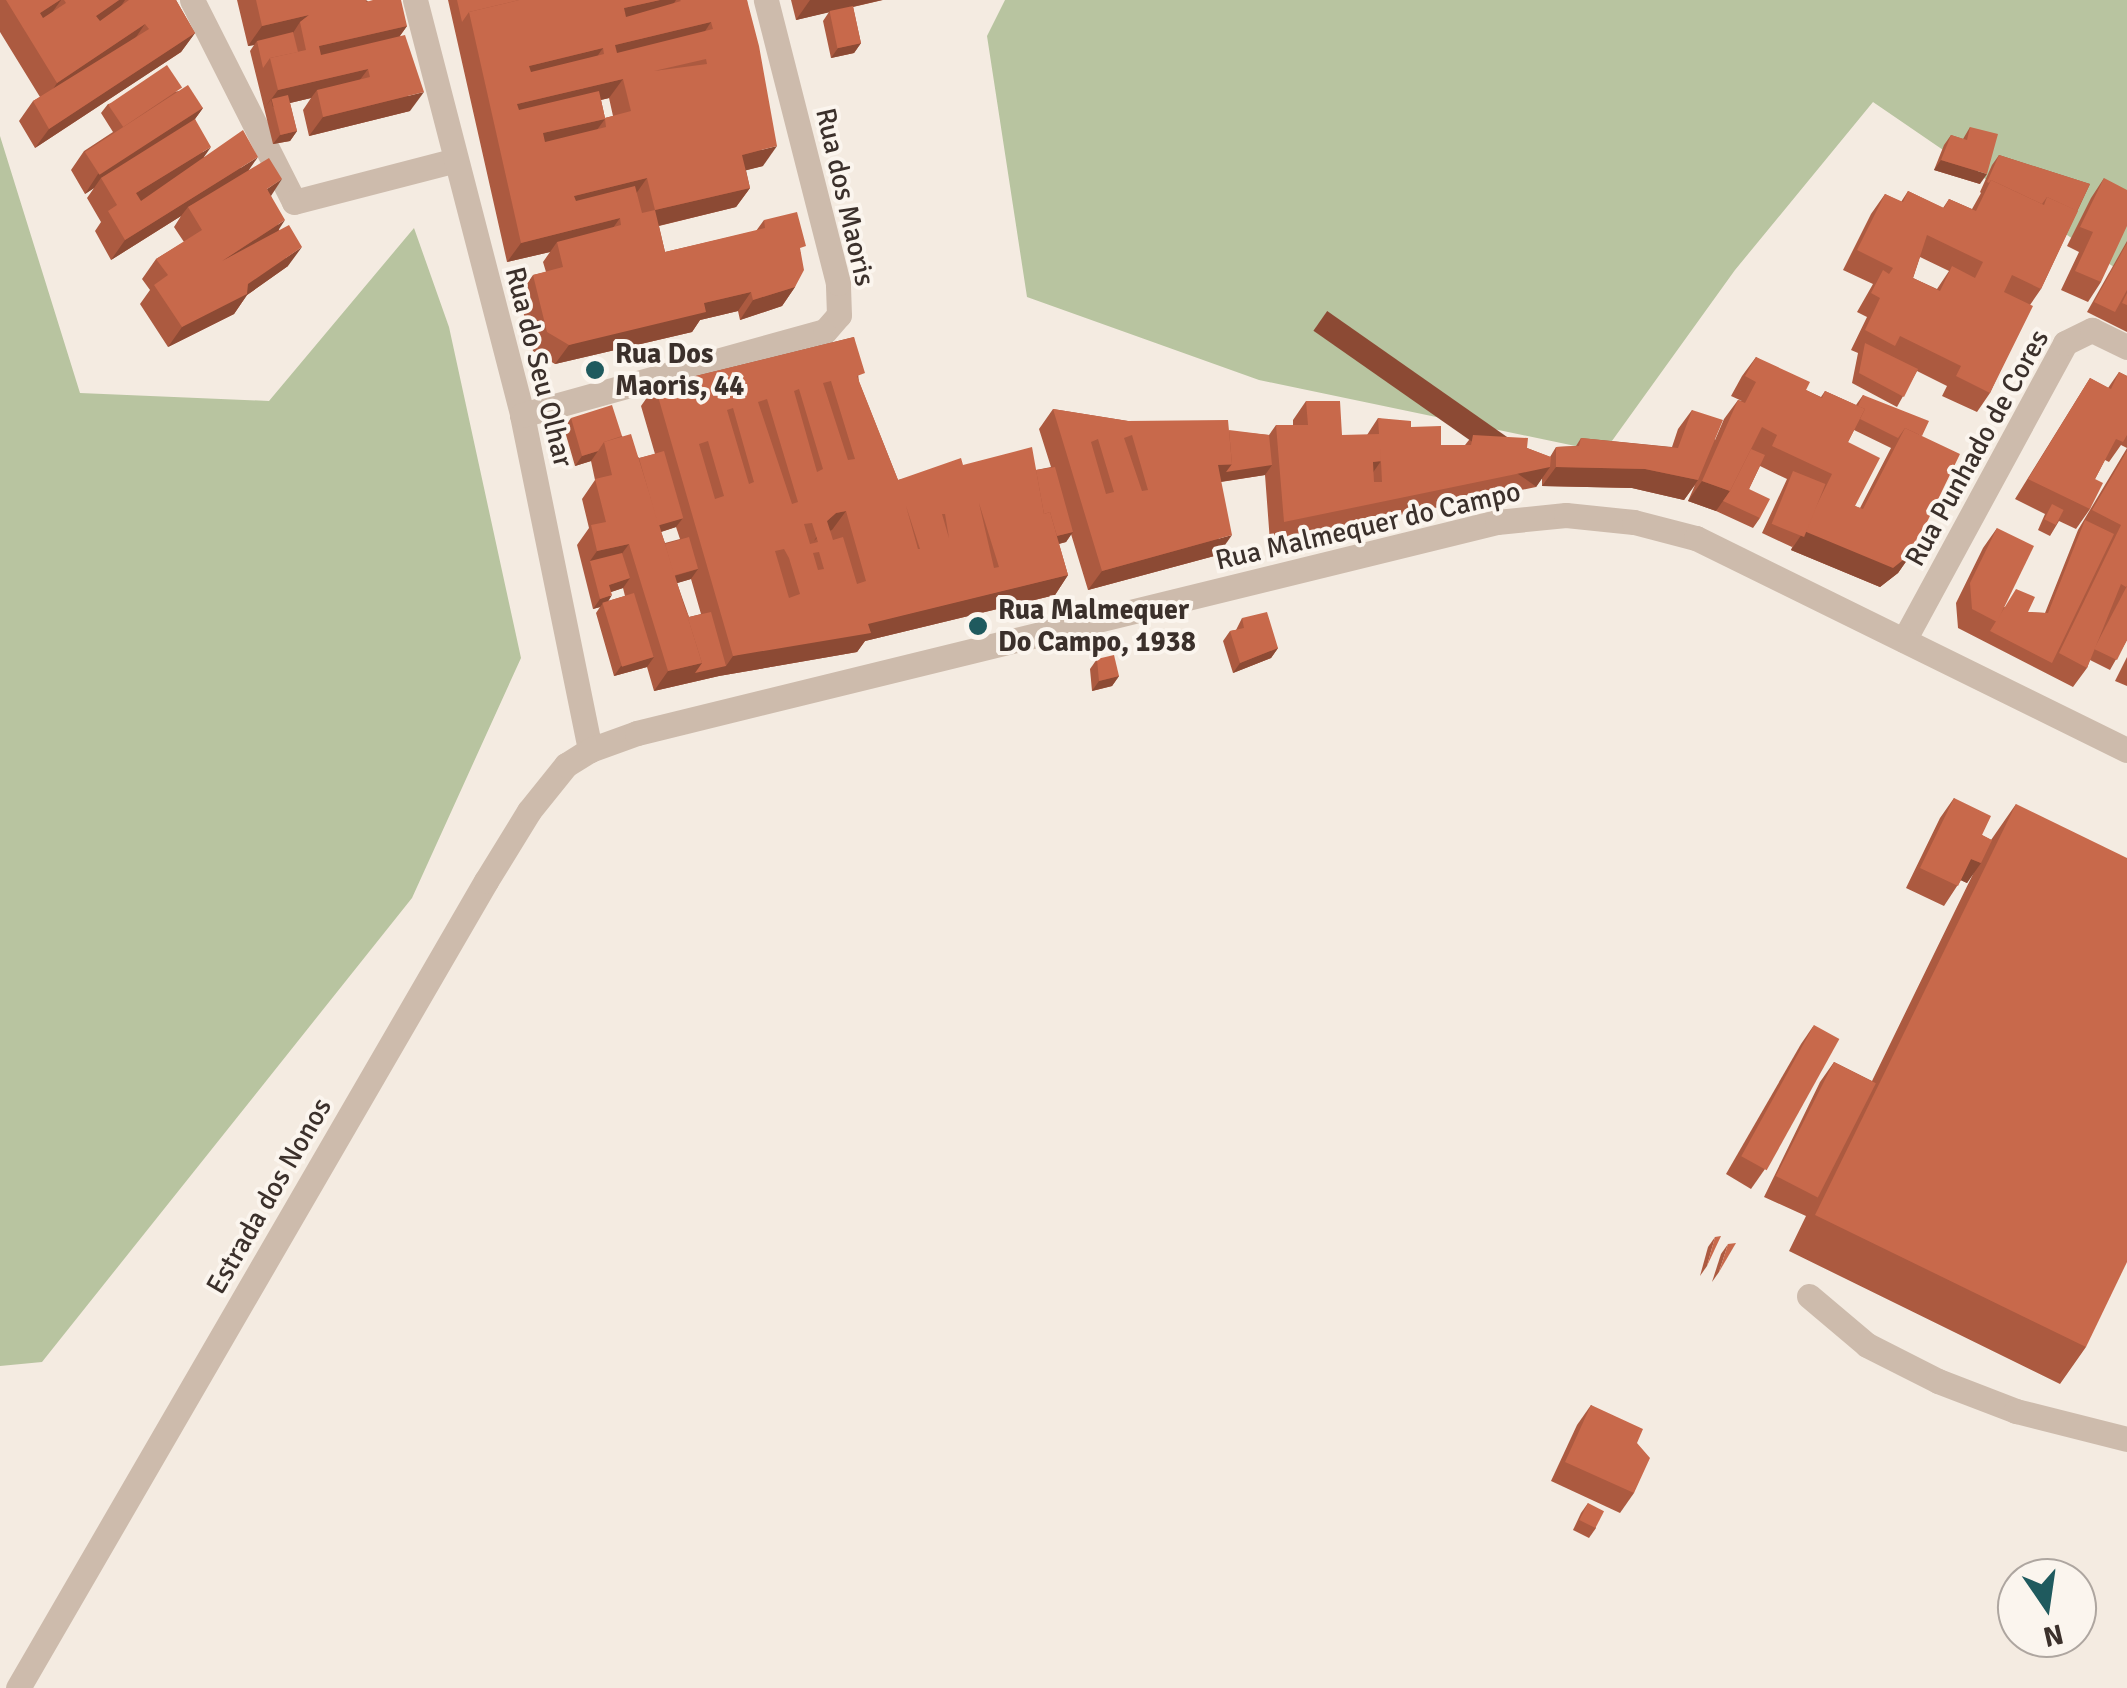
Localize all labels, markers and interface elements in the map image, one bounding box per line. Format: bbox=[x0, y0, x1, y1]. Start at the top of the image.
street label: Rua dos Maoris bbox=[808, 105, 882, 289]
street label: Rua do Seu Olhar bbox=[498, 264, 580, 470]
street label: Rua Punhado de Cores bbox=[1898, 324, 2056, 572]
place label: Rua Dos Maoris, 44 bbox=[615, 337, 744, 403]
marker: Rua Dos Maoris, 44 bbox=[584, 359, 606, 381]
street label: Rua Malmequer do Campo bbox=[1212, 475, 1524, 577]
place label: Rua Malmequer Do Campo, 1938 bbox=[998, 593, 1196, 659]
marker: Rua Malmequer Do Campo, 1938 bbox=[967, 615, 989, 637]
street label: Estrada dos Nonos bbox=[199, 1092, 339, 1300]
north arrow bbox=[1997, 1558, 2097, 1658]
text: N bbox=[2040, 1617, 2067, 1654]

